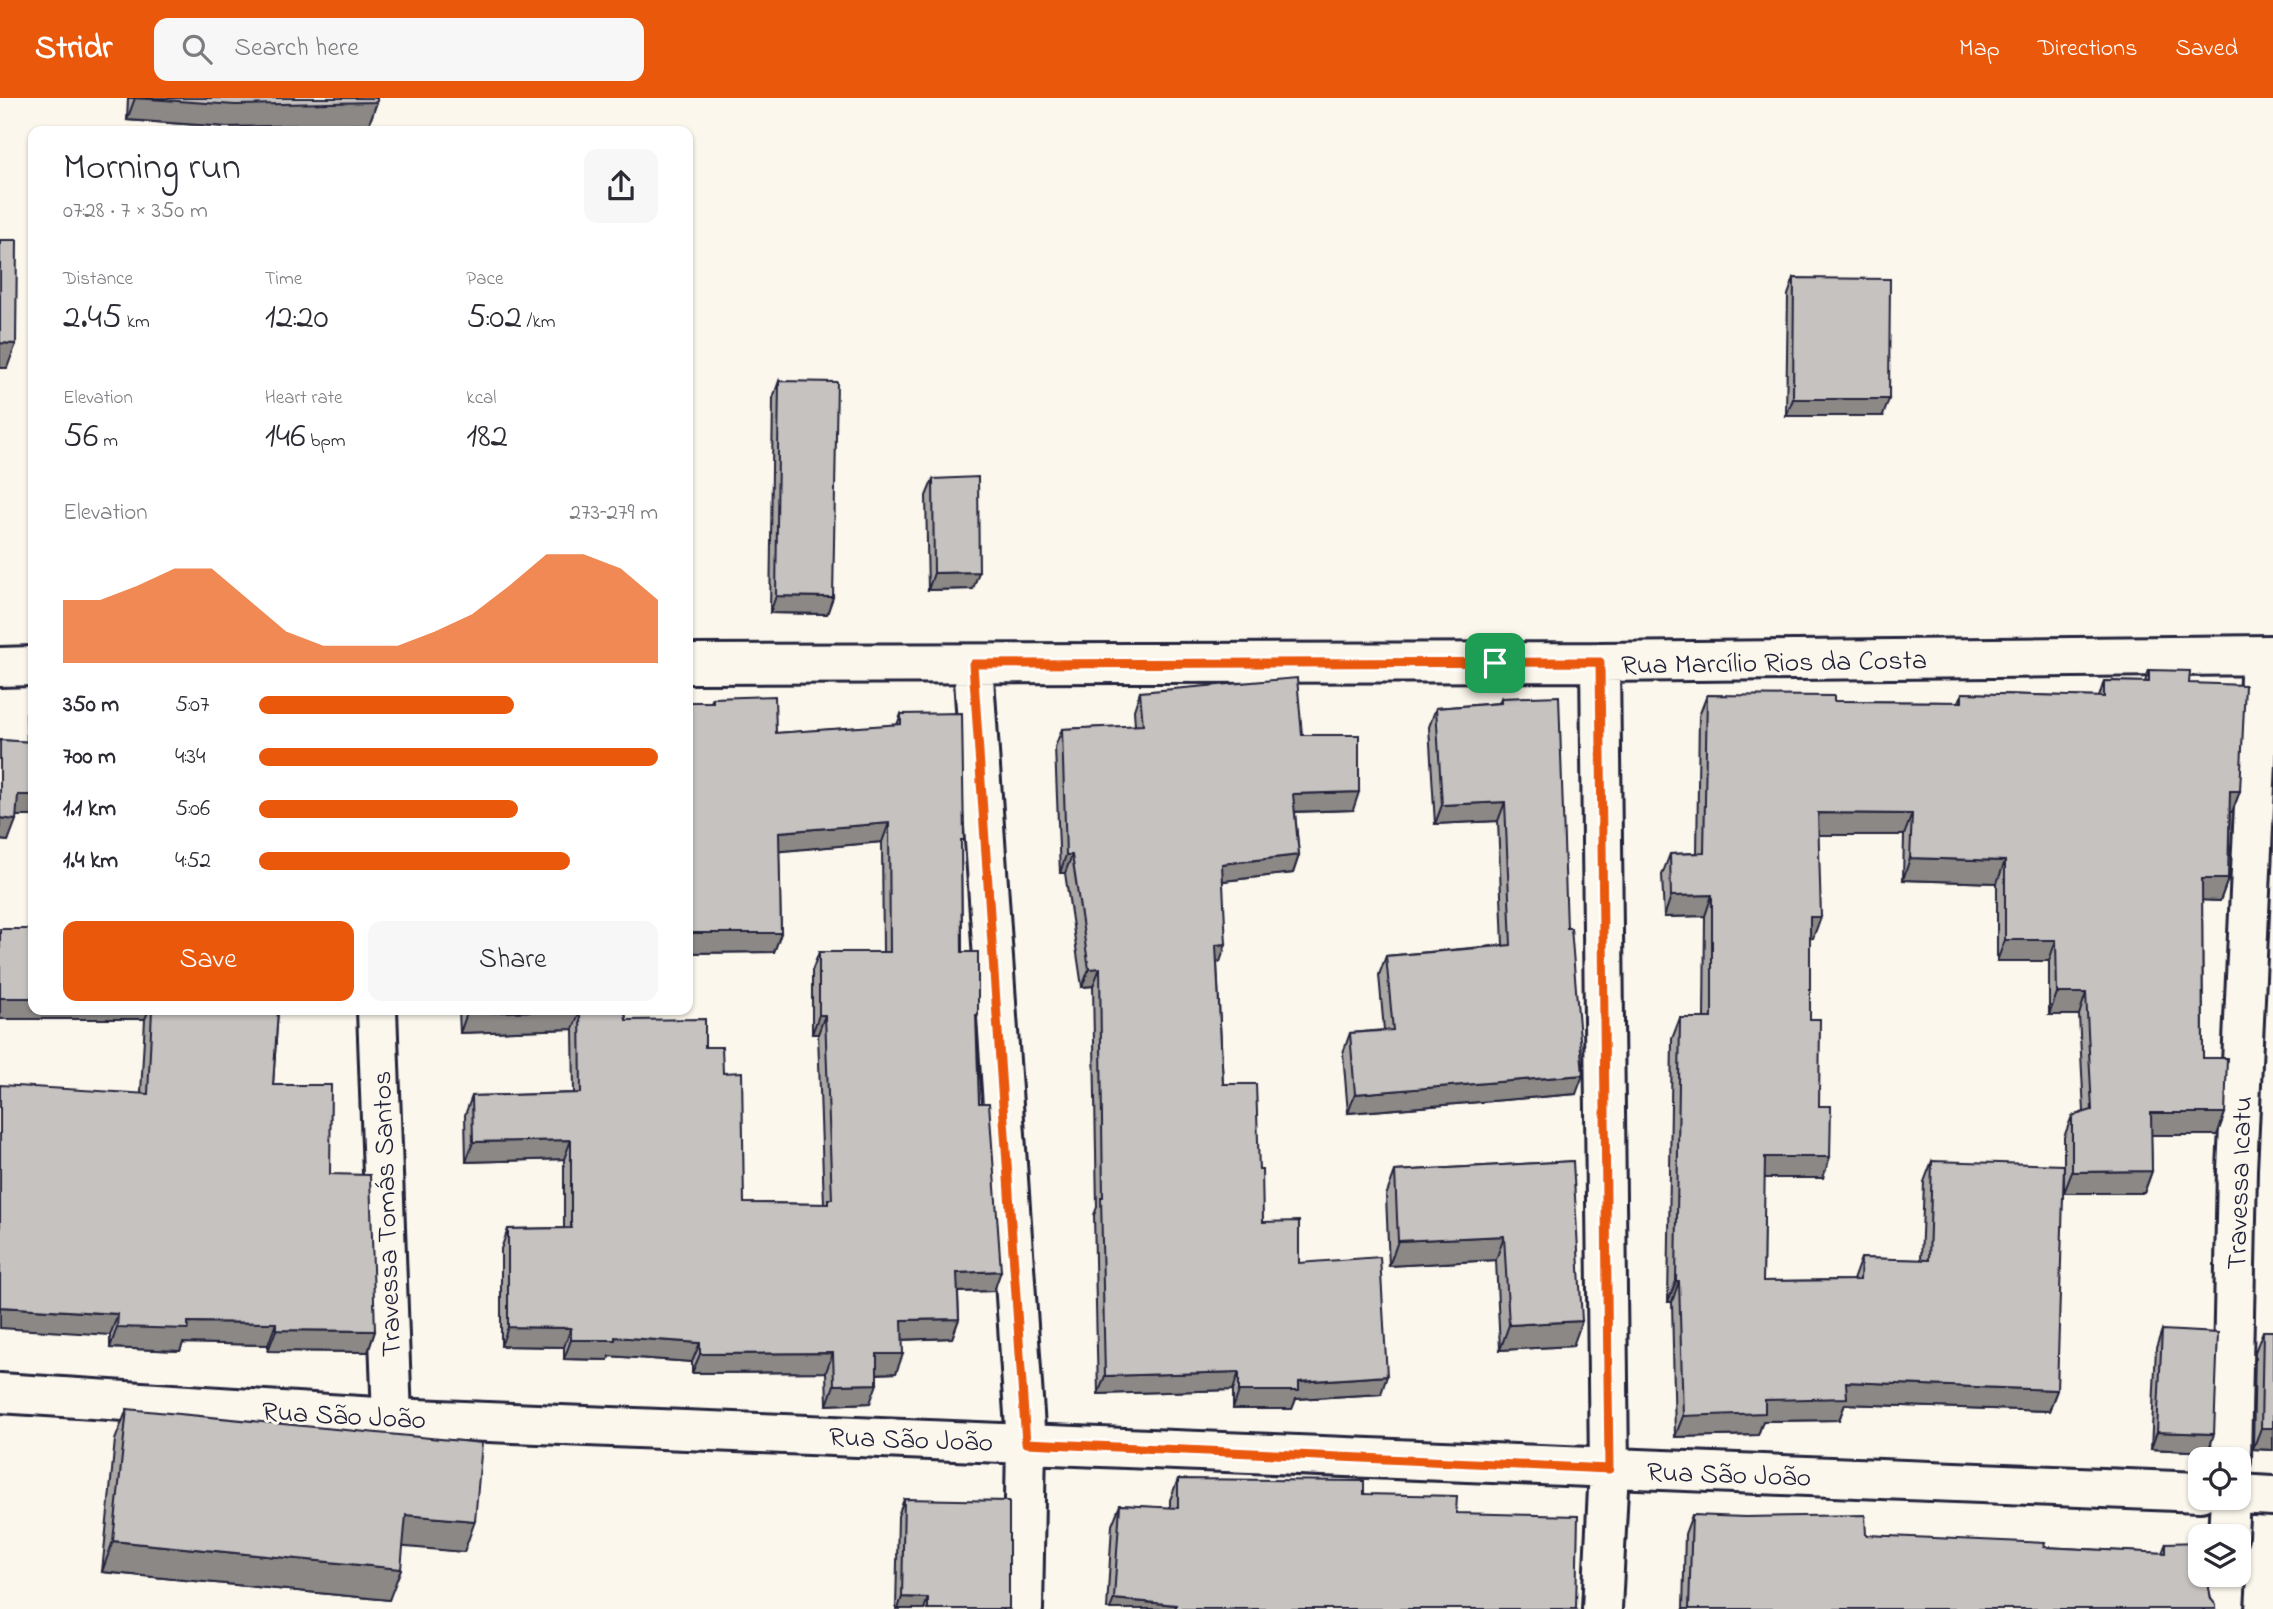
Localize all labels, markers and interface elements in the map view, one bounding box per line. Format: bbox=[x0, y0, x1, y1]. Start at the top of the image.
search box bbox=[154, 18, 644, 81]
text: Stridr bbox=[35, 25, 112, 73]
icon: search bbox=[178, 30, 216, 68]
text: Search here bbox=[234, 30, 359, 68]
text: Map bbox=[1959, 32, 2000, 67]
text: Directions bbox=[2038, 32, 2137, 67]
text: Saved bbox=[2175, 32, 2238, 67]
text: Morning run bbox=[63, 141, 241, 197]
button: share bbox=[584, 149, 658, 223]
text: 07:28 · 7 × 350 m bbox=[63, 195, 208, 228]
text: Distance bbox=[63, 266, 133, 293]
text: Time bbox=[265, 266, 302, 293]
text: Pace bbox=[466, 266, 503, 293]
text: 2.45 bbox=[63, 293, 122, 344]
text: 12:20 bbox=[265, 293, 329, 344]
text: 5:02 bbox=[466, 293, 522, 344]
text: km bbox=[122, 309, 150, 336]
text: /km bbox=[522, 309, 556, 336]
text: Elevation bbox=[63, 385, 133, 412]
text: Heart rate bbox=[265, 385, 343, 412]
text: kcal bbox=[466, 385, 497, 412]
text: 56 bbox=[63, 412, 98, 463]
text: 146 bbox=[265, 412, 306, 463]
text: 182 bbox=[466, 412, 508, 463]
text: m bbox=[98, 428, 118, 455]
text: bpm bbox=[306, 428, 345, 455]
text: Elevation bbox=[63, 497, 148, 530]
text: 273–279 m bbox=[570, 497, 658, 530]
pin bbox=[1465, 633, 1525, 693]
street label: Rua Marcílio Rios da Costa bbox=[1621, 641, 1927, 688]
icon: arrive bbox=[1476, 644, 1514, 682]
text: 350 m bbox=[63, 689, 119, 722]
text: 5:07 bbox=[175, 689, 210, 722]
text: 700 m bbox=[63, 741, 116, 774]
text: 4:34 bbox=[175, 741, 205, 774]
text: 1.1 km bbox=[63, 793, 116, 826]
text: 5:06 bbox=[175, 793, 210, 826]
text: 1.4 km bbox=[63, 845, 118, 878]
text: 4:52 bbox=[175, 845, 211, 878]
button: Save bbox=[63, 921, 354, 1001]
button: Share bbox=[368, 921, 658, 1001]
street label: Travessa Tomás Santos bbox=[363, 1070, 414, 1358]
street label: Travessa Icatu bbox=[2218, 1095, 2265, 1271]
street label: Rua São João bbox=[261, 1393, 427, 1442]
street label: Rua São João bbox=[828, 1418, 994, 1465]
map controls bbox=[2188, 1447, 2251, 1587]
button: locate bbox=[2188, 1447, 2251, 1510]
street label: Rua São João bbox=[1646, 1453, 1812, 1500]
button: layers bbox=[2188, 1524, 2251, 1587]

